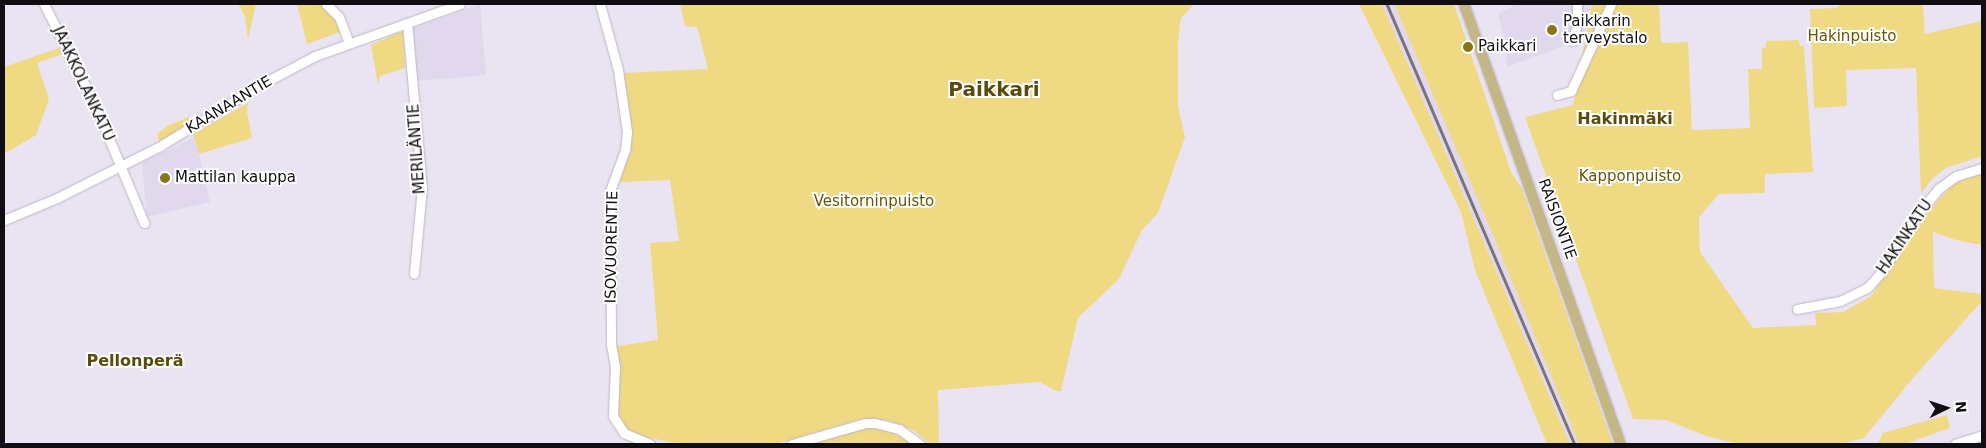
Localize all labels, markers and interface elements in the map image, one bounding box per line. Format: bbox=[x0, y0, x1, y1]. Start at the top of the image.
place label: Paikkarin terveystalo bbox=[1563, 12, 1647, 47]
marker: Paikkarin terveystalo bbox=[1545, 23, 1559, 37]
street label: JAAKKOLANKATU bbox=[48, 24, 118, 144]
park label: Hakinpuisto bbox=[1808, 28, 1896, 46]
place label: Paikkari bbox=[1478, 38, 1536, 56]
marker: Paikkari bbox=[1462, 41, 1474, 53]
street label: KAANAANTIE bbox=[183, 72, 275, 138]
district label: Paikkari bbox=[948, 77, 1040, 101]
street label: MERILÄNTIE bbox=[405, 103, 429, 195]
district label: Hakinmäki bbox=[1577, 109, 1673, 129]
park label: Kapponpuisto bbox=[1579, 168, 1681, 186]
place label: Mattilan kauppa bbox=[175, 169, 296, 187]
marker: Mattilan kauppa bbox=[159, 172, 171, 184]
street label: RAISIONTIE bbox=[1534, 176, 1580, 262]
street label: ISOVUORENTIE bbox=[602, 190, 622, 304]
park label: Vesitorninpuisto bbox=[814, 193, 934, 211]
street label: HAKINKATU bbox=[1874, 196, 1936, 278]
district label: Pellonperä bbox=[87, 351, 183, 371]
north arrow bbox=[1921, 383, 1971, 433]
text: N bbox=[1953, 401, 1969, 413]

